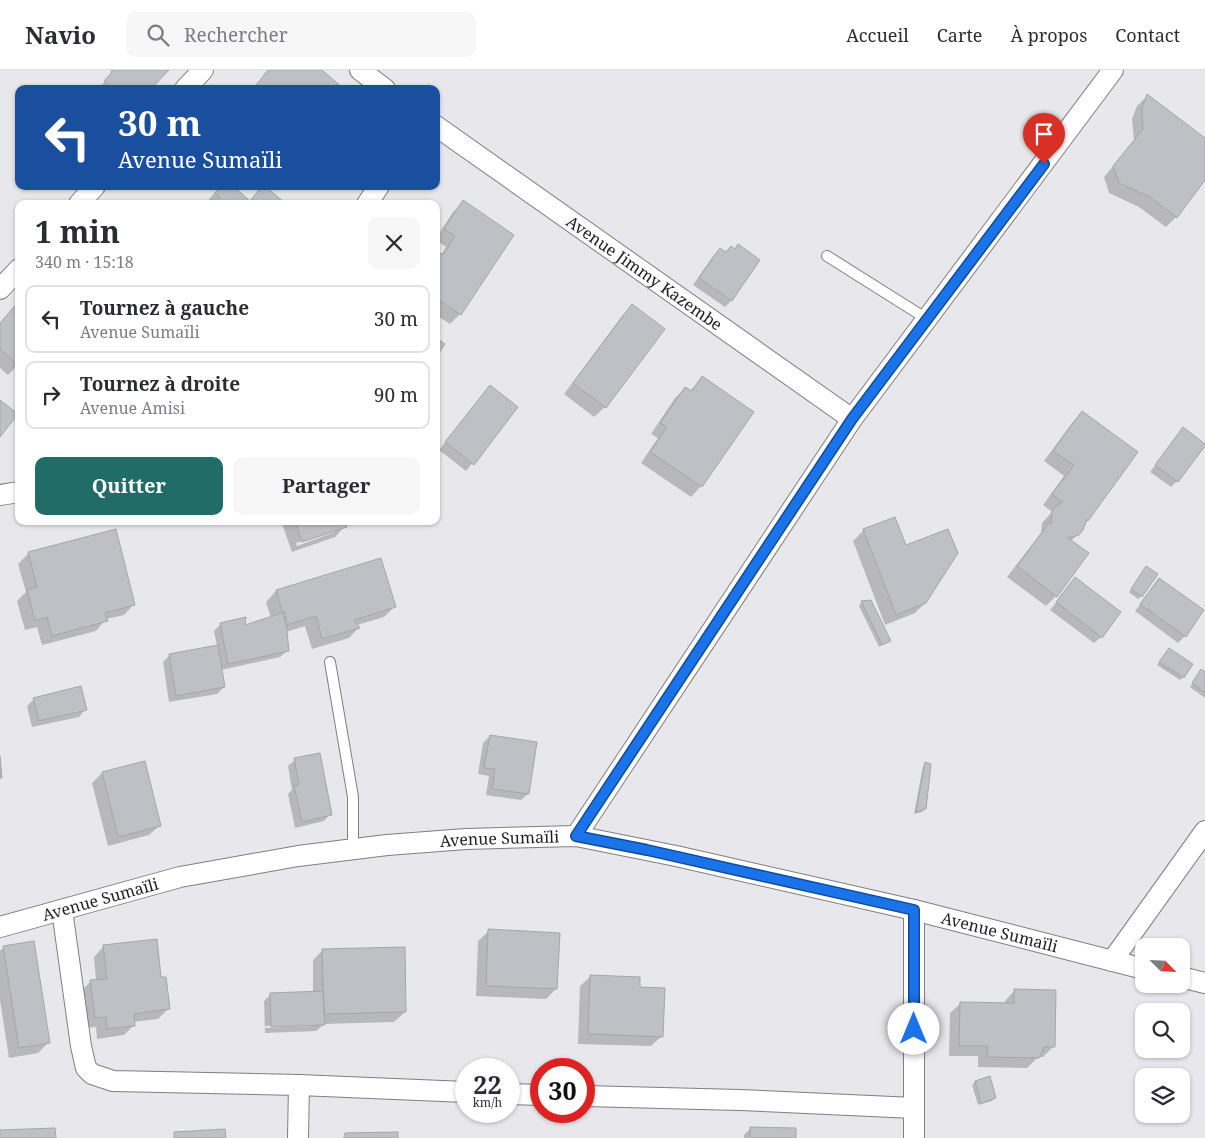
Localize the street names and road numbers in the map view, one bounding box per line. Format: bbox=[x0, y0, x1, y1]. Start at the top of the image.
street label: Avenue Jimmy Kazembe bbox=[562, 210, 727, 335]
street label: Avenue Sumaïli bbox=[439, 825, 560, 852]
street label: Avenue Sumaïli bbox=[40, 873, 161, 926]
street label: Avenue Sumaïli bbox=[939, 906, 1060, 957]

